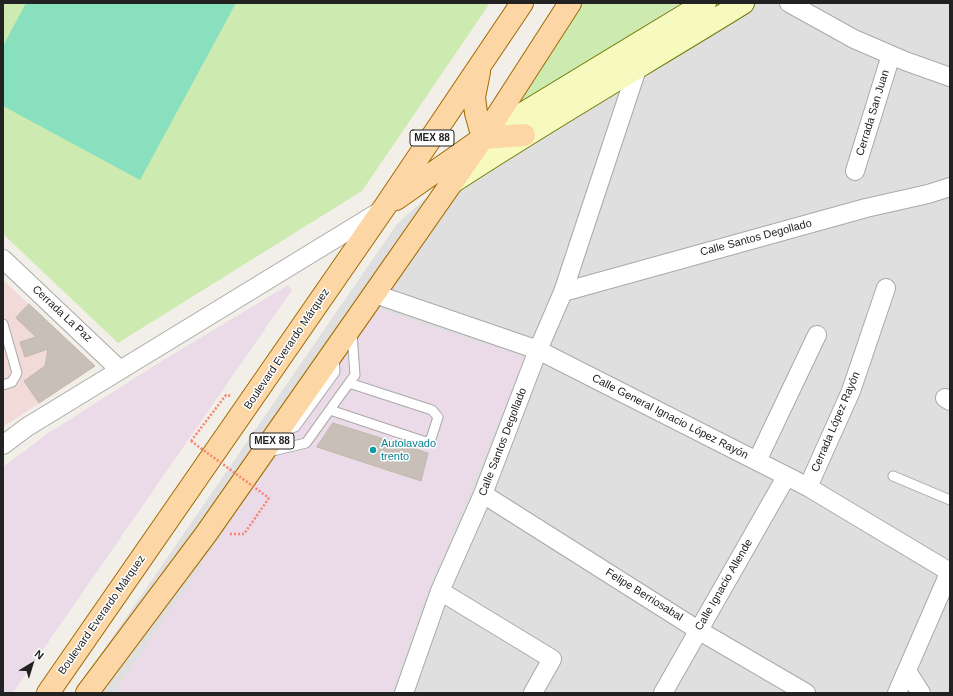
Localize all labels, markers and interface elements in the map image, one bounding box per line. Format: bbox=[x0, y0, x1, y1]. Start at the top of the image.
street label: Cerrada San Juan bbox=[854, 68, 892, 158]
road number: MEX 88 bbox=[410, 130, 454, 146]
street label: Calle Santos Degollado bbox=[699, 217, 813, 259]
street label: Cerrada La Paz bbox=[29, 283, 95, 345]
street label: Boulevard Everardo Márquez bbox=[242, 286, 332, 412]
street label: Cerrada López Rayón bbox=[809, 370, 863, 474]
street label: Calle General Ignacio López Rayón bbox=[590, 372, 750, 462]
street label: Calle Santos Degollado bbox=[476, 386, 530, 498]
road number: MEX 88 bbox=[250, 433, 294, 449]
place label: Autolavado trento bbox=[381, 437, 436, 463]
marker: Autolavado trento bbox=[368, 445, 378, 455]
street label: Calle Ignacio Allende bbox=[692, 537, 756, 633]
street label: Boulevard Everardo Márquez bbox=[56, 553, 148, 677]
street label: Felipe Berriosabal bbox=[603, 566, 685, 624]
north arrow bbox=[12, 644, 52, 684]
text: N bbox=[33, 647, 46, 662]

